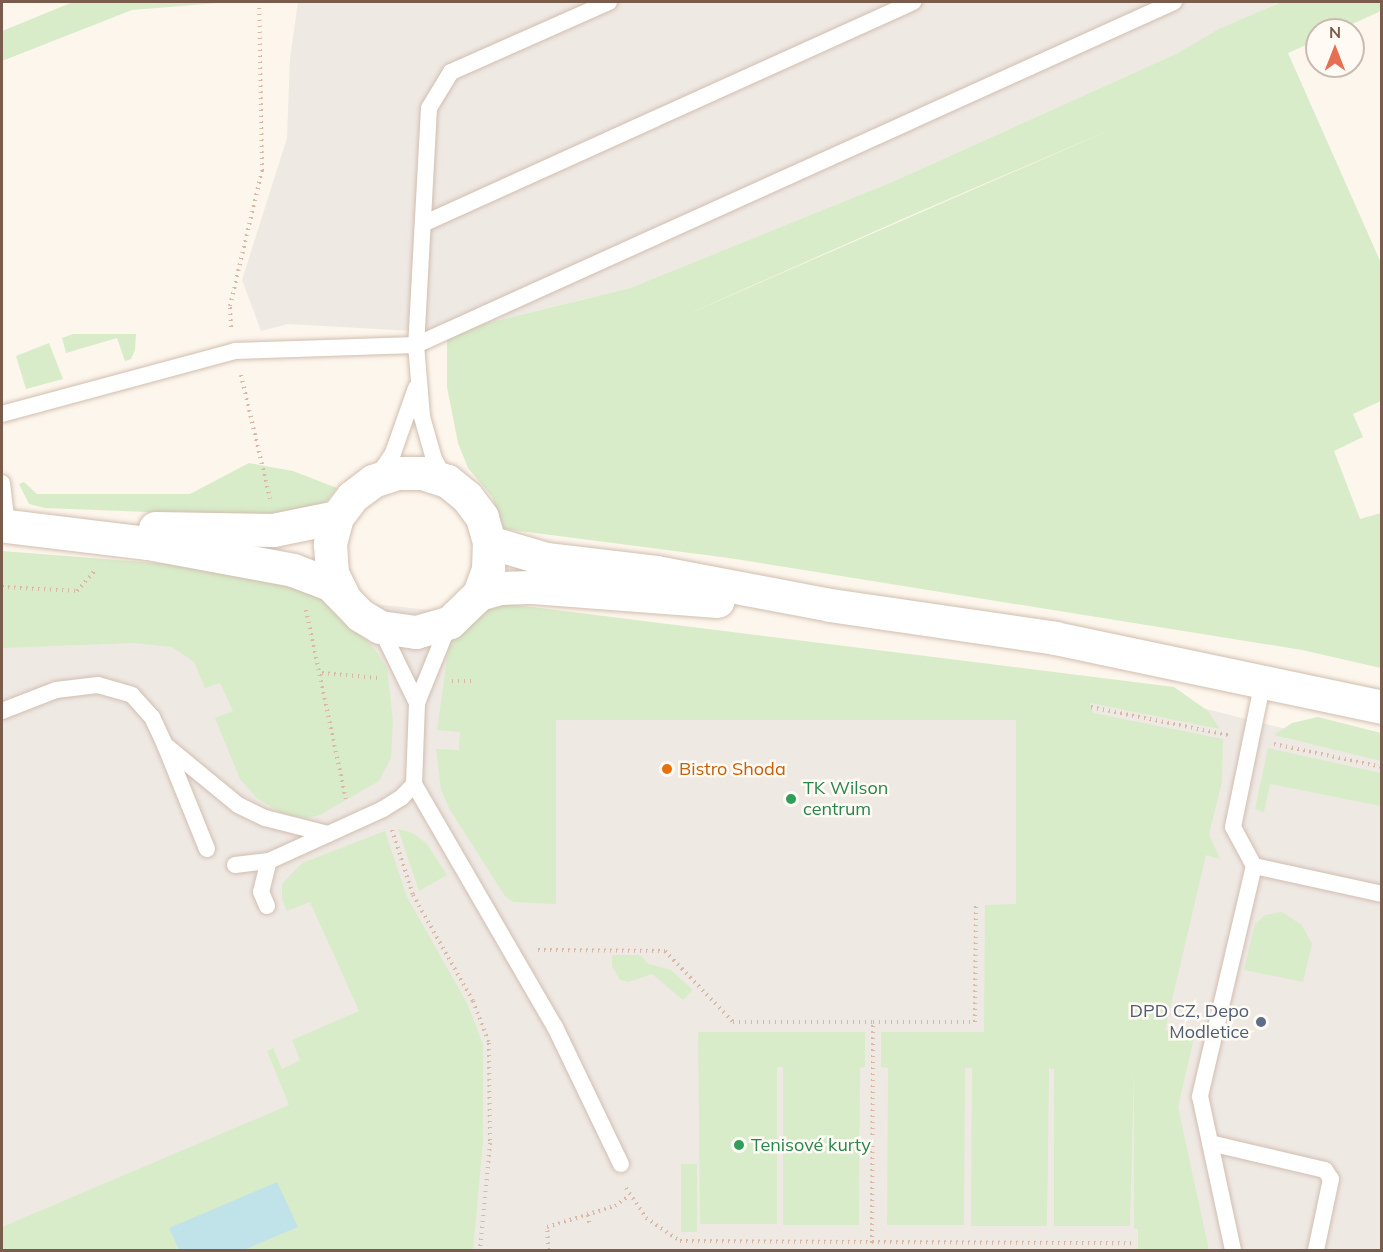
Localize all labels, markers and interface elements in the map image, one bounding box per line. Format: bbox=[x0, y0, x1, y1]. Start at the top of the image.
north arrow bbox=[1305, 18, 1365, 78]
text: N bbox=[1329, 22, 1341, 42]
place label: Bistro Shoda bbox=[679, 758, 786, 780]
marker: Bistro Shoda bbox=[660, 762, 674, 776]
place label: TK Wilson centrum bbox=[803, 778, 888, 820]
marker: TK Wilson centrum bbox=[784, 792, 798, 806]
place label: DPD CZ, Depo Modletice bbox=[1129, 1001, 1249, 1044]
marker: DPD CZ, Depo Modletice bbox=[1254, 1015, 1268, 1029]
place label: Tenisové kurty bbox=[751, 1134, 871, 1156]
marker: Tenisové kurty bbox=[732, 1138, 746, 1152]

